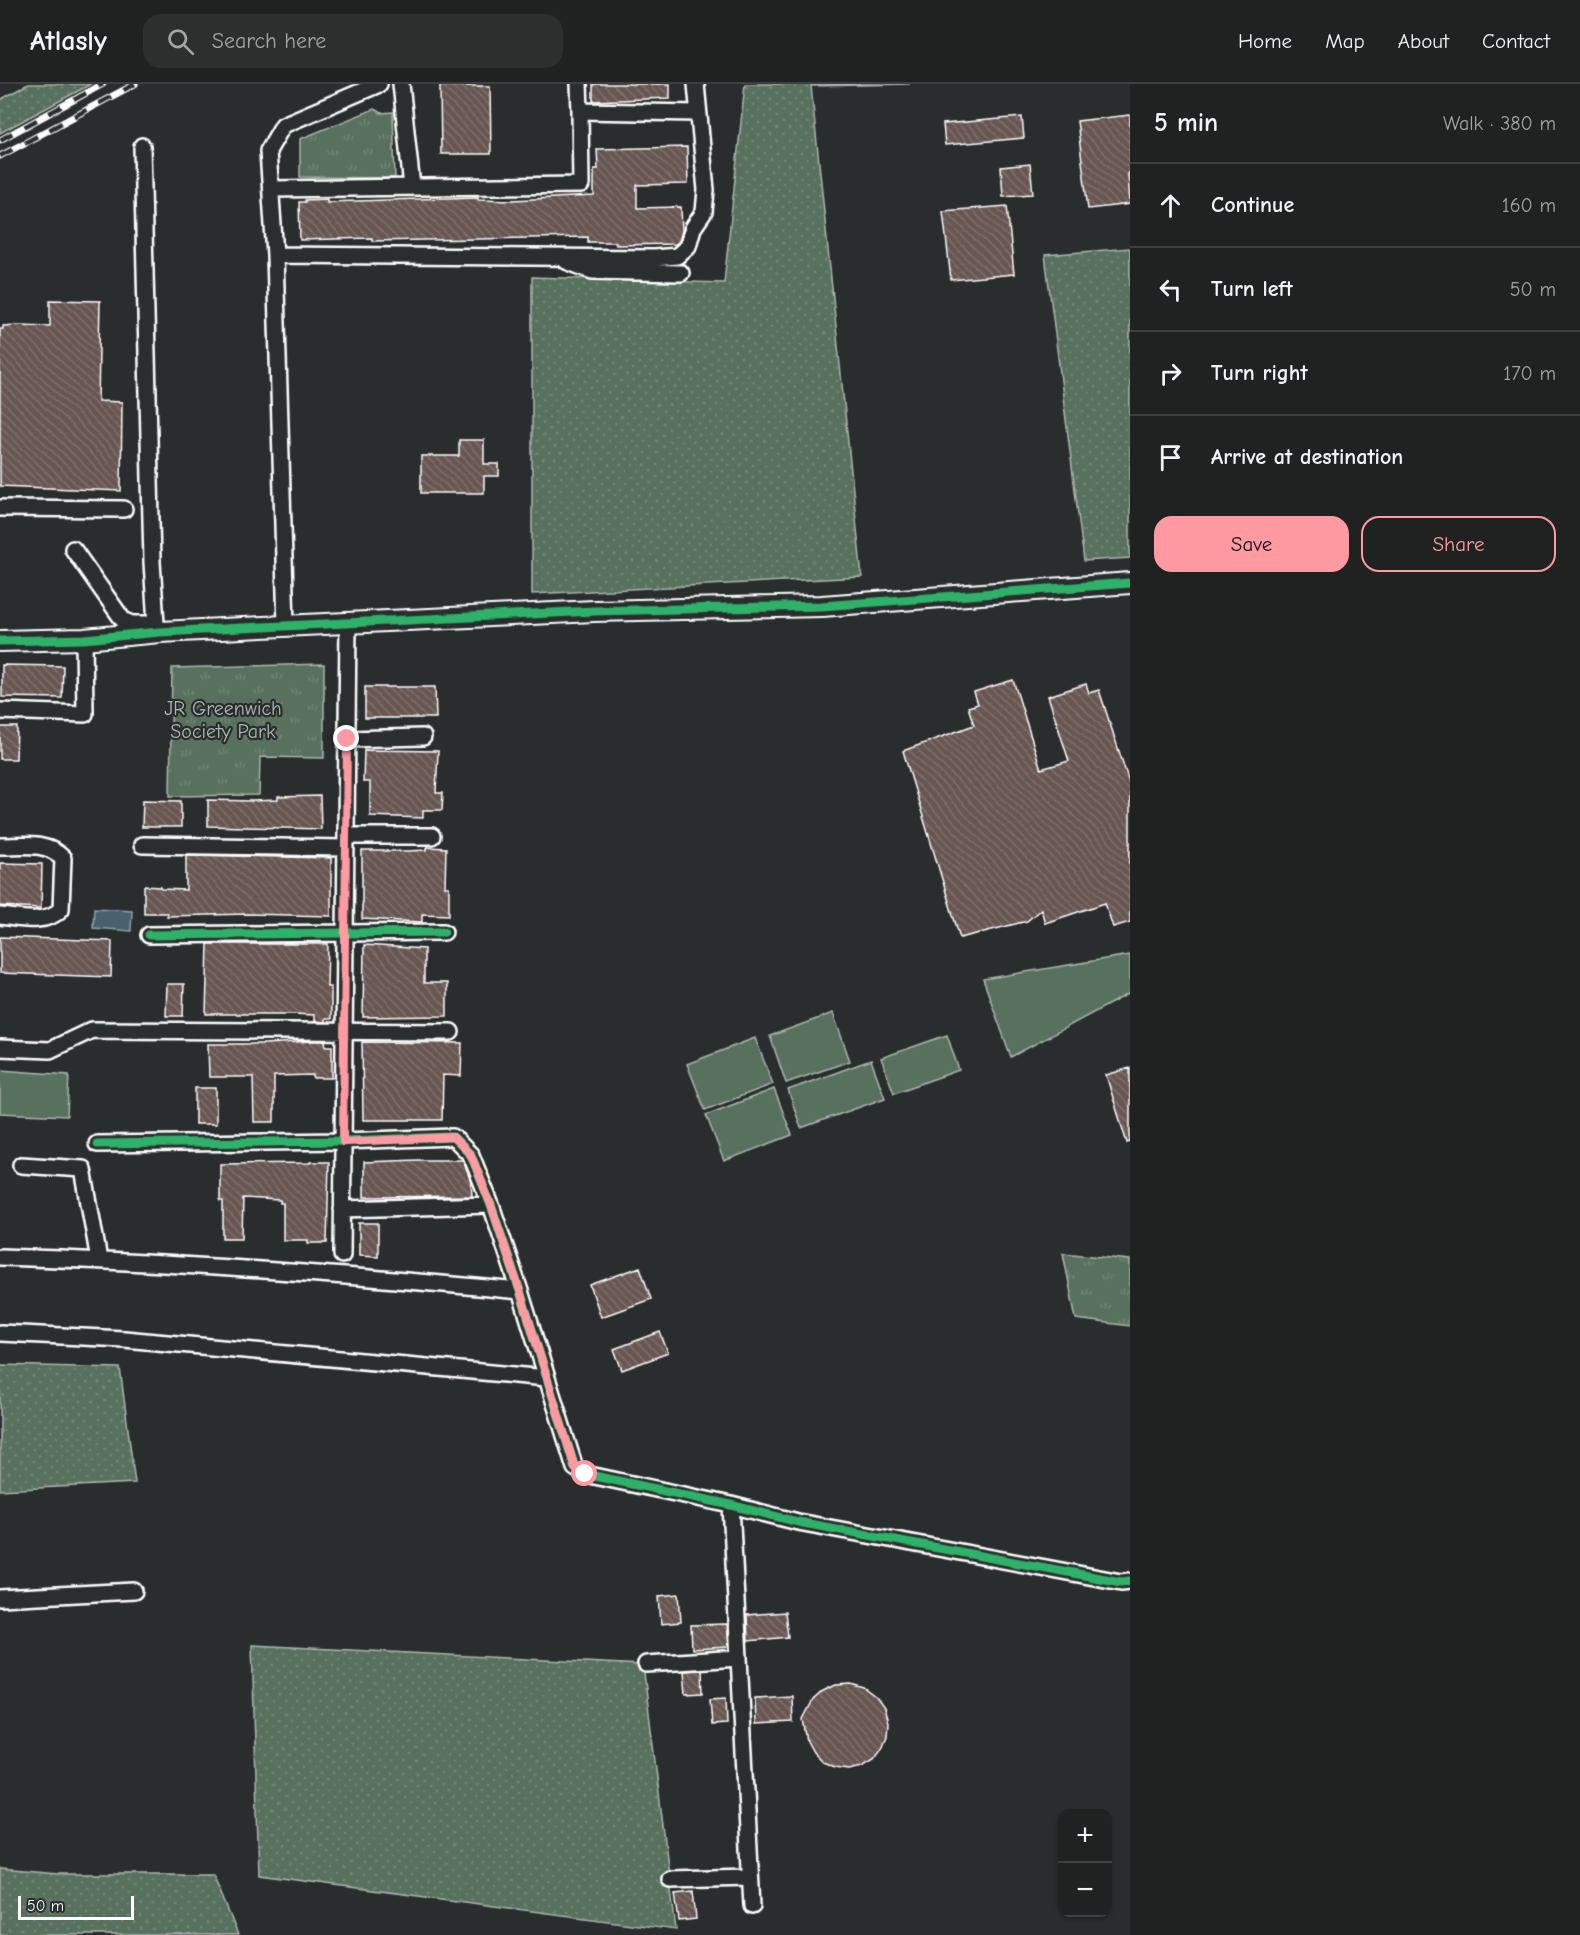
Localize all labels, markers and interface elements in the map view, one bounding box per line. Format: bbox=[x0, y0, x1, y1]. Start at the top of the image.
search box bbox=[143, 14, 563, 68]
text: Atlasly bbox=[30, 25, 107, 57]
icon: search bbox=[164, 25, 197, 58]
text: Search here bbox=[212, 28, 326, 54]
text: Home bbox=[1238, 29, 1292, 53]
text: Map bbox=[1325, 29, 1365, 53]
text: About bbox=[1398, 29, 1449, 53]
text: Contact bbox=[1482, 29, 1550, 53]
text: 5 min bbox=[1154, 108, 1218, 138]
text: Walk · 380 m bbox=[1443, 112, 1556, 135]
icon: ahead bbox=[1154, 189, 1187, 222]
text: Continue bbox=[1211, 192, 1294, 218]
text: 160 m bbox=[1502, 194, 1556, 217]
icon: left bbox=[1154, 273, 1187, 306]
text: Turn left bbox=[1211, 276, 1293, 302]
text: 50 m bbox=[1510, 278, 1556, 301]
icon: right bbox=[1154, 357, 1187, 390]
text: Turn right bbox=[1211, 360, 1308, 386]
text: 170 m bbox=[1503, 362, 1556, 385]
icon: arrive bbox=[1154, 441, 1187, 474]
text: Arrive at destination bbox=[1211, 444, 1403, 470]
button: Save bbox=[1154, 516, 1349, 572]
button: Share bbox=[1361, 516, 1556, 572]
park label: JR Greenwich Society Park bbox=[164, 697, 282, 743]
route end bbox=[333, 725, 359, 751]
route start bbox=[571, 1460, 597, 1486]
map controls bbox=[1058, 1809, 1112, 1917]
button: + bbox=[1058, 1809, 1112, 1863]
button: − bbox=[1058, 1863, 1112, 1917]
scale bar bbox=[18, 1893, 134, 1920]
text: 50 m bbox=[27, 1897, 64, 1915]

